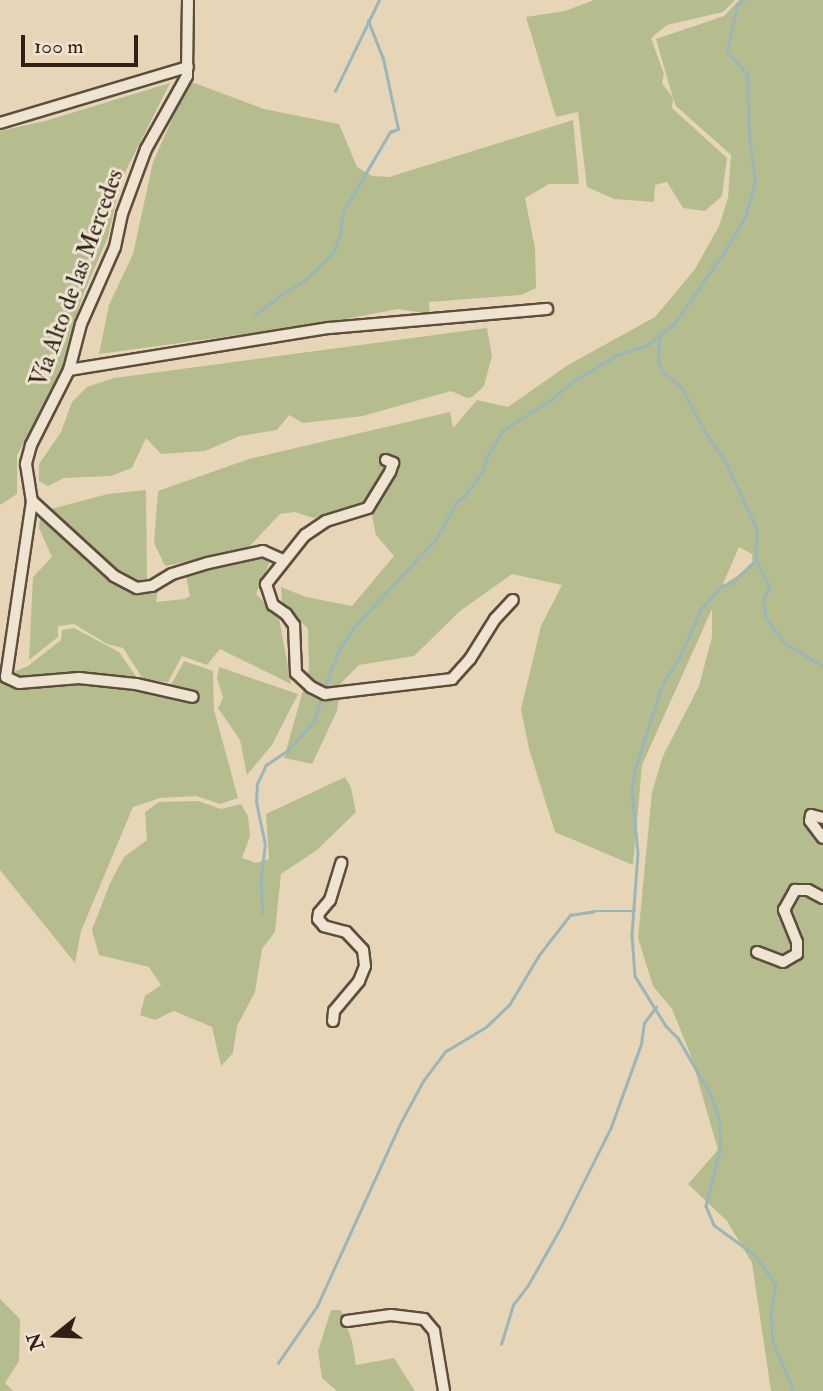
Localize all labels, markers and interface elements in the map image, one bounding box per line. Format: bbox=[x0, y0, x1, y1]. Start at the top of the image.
scale bar bbox=[24, 21, 142, 65]
text: 100 m bbox=[34, 33, 84, 60]
street label: Vía Alto de las Mercedes bbox=[24, 165, 130, 391]
north arrow bbox=[21, 1300, 91, 1370]
text: N bbox=[22, 1330, 50, 1353]

